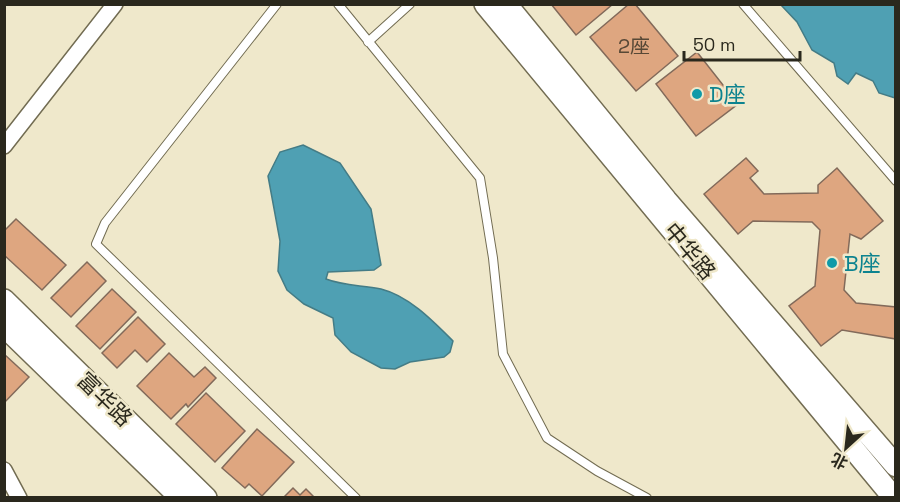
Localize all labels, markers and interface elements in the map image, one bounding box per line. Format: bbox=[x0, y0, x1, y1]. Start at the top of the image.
scale bar bbox=[684, 24, 800, 62]
house number: 2座 bbox=[618, 33, 650, 59]
text: 50 m bbox=[693, 33, 735, 56]
place label: D座 bbox=[709, 80, 746, 108]
marker: D座 bbox=[690, 87, 704, 101]
street label: 中华路 bbox=[658, 217, 722, 285]
place label: B座 bbox=[844, 249, 881, 277]
marker: B座 bbox=[825, 256, 839, 270]
street label: 富华路 bbox=[72, 366, 138, 432]
north arrow bbox=[816, 418, 876, 478]
text: 北 bbox=[828, 448, 851, 474]

